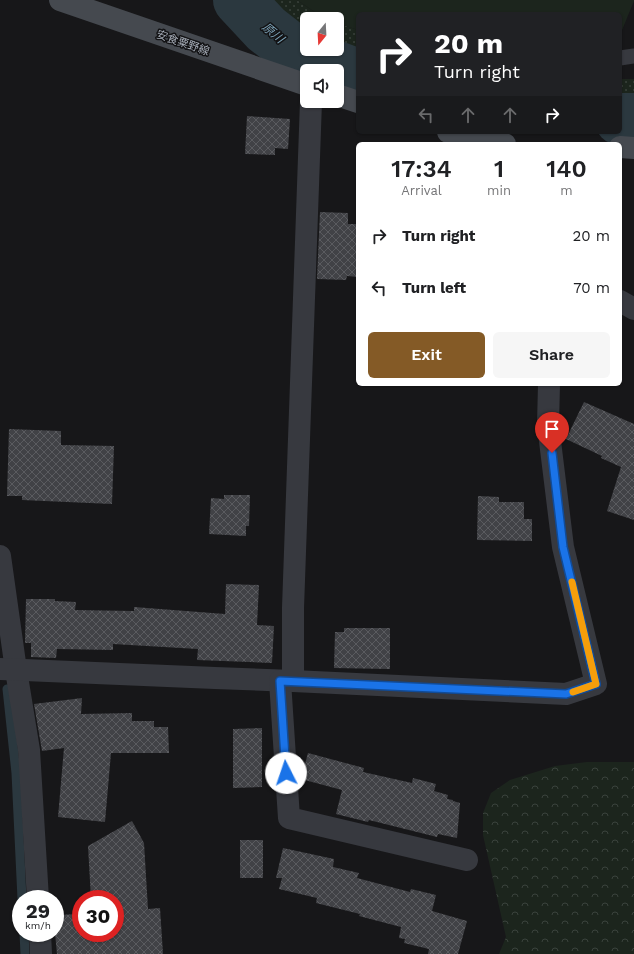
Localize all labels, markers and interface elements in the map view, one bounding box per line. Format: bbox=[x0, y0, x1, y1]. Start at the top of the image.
north arrow bbox=[300, 12, 344, 56]
map controls bbox=[300, 12, 344, 108]
water label: 原川 bbox=[259, 20, 288, 47]
text: 20 m bbox=[434, 27, 503, 60]
street label: 安食粟野線 bbox=[155, 28, 211, 58]
icon: right bbox=[368, 28, 420, 80]
text: Turn right bbox=[434, 61, 520, 82]
button: sound bbox=[300, 64, 344, 108]
icon: left bbox=[415, 104, 437, 126]
icon: ahead bbox=[457, 104, 479, 126]
icon: ahead bbox=[499, 104, 521, 126]
icon: right bbox=[541, 104, 563, 126]
text: 17:34 bbox=[391, 155, 452, 183]
text: 1 bbox=[494, 155, 504, 183]
text: 140 bbox=[546, 155, 587, 183]
text: Arrival bbox=[401, 183, 442, 198]
text: min bbox=[487, 183, 511, 198]
text: m bbox=[560, 183, 573, 198]
icon: right bbox=[368, 225, 390, 247]
text: Turn right bbox=[402, 227, 475, 245]
text: 20 m bbox=[573, 227, 610, 245]
icon: left bbox=[368, 277, 390, 299]
text: Turn left bbox=[402, 279, 466, 297]
text: 70 m bbox=[573, 279, 610, 297]
button: Exit bbox=[368, 332, 485, 378]
button: Share bbox=[493, 332, 610, 378]
pin bbox=[535, 412, 569, 453]
icon: arrive bbox=[541, 418, 563, 440]
position arrow bbox=[265, 752, 307, 794]
speed limit sign: 30 bbox=[72, 890, 124, 942]
text: 29 bbox=[26, 899, 50, 923]
text: km/h bbox=[25, 920, 51, 931]

